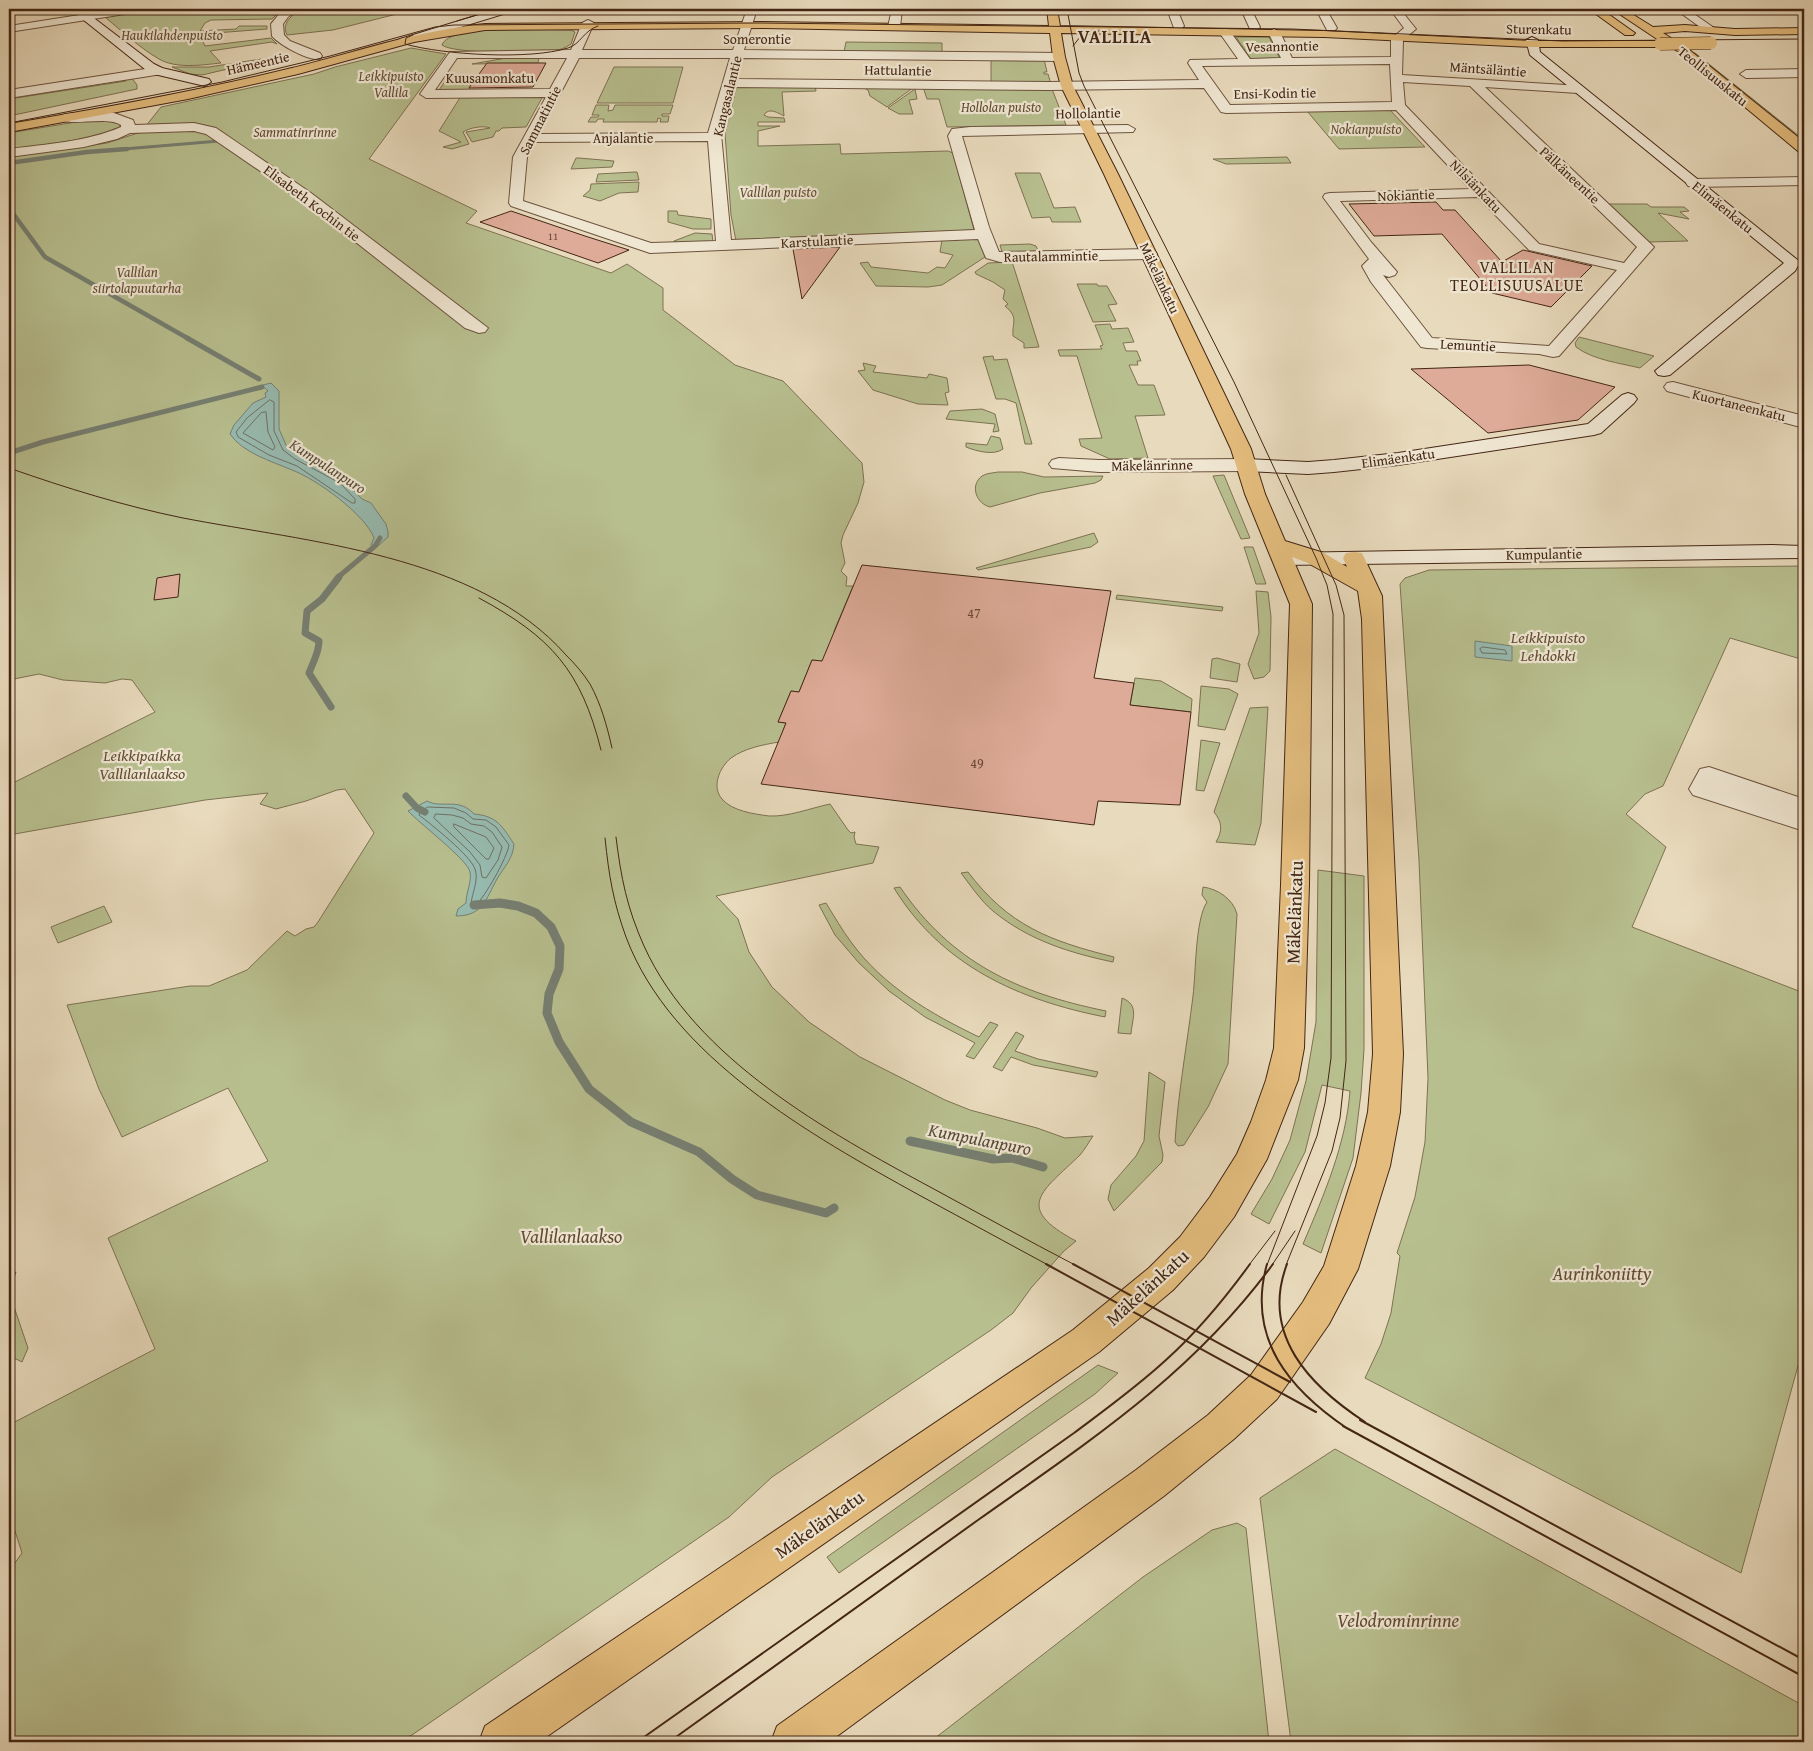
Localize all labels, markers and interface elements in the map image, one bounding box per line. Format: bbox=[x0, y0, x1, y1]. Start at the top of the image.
street label: Sturenkatu bbox=[1506, 18, 1572, 40]
district label: VALLILA bbox=[1078, 23, 1152, 50]
park label: Haukilahdenpuisto bbox=[120, 25, 223, 45]
street label: Somerontie bbox=[723, 29, 791, 49]
street label: Vesannontie bbox=[1245, 35, 1319, 57]
street label: Teollisuuskatu bbox=[1674, 41, 1753, 111]
street label: Hämeentie bbox=[225, 46, 292, 80]
street label: Kangasalantie bbox=[707, 53, 747, 138]
street label: Mäntsäläntie bbox=[1449, 56, 1527, 82]
street label: Hattulantie bbox=[864, 59, 932, 81]
park label: Leikkipuisto Vallila bbox=[357, 66, 424, 102]
street label: Kuusamonkatu bbox=[446, 68, 535, 88]
street label: Sammatintie bbox=[514, 82, 566, 158]
street label: Ensi-Kodin tie bbox=[1234, 82, 1317, 104]
park label: Hollolan puisto bbox=[960, 97, 1041, 117]
street label: Hollolantie bbox=[1055, 102, 1121, 124]
park label: Nokianpuisto bbox=[1330, 119, 1402, 139]
park label: Sammatinrinne bbox=[253, 122, 337, 142]
street label: Anjalantie bbox=[593, 128, 654, 148]
street label: Pälkäneentie bbox=[1535, 142, 1605, 209]
street label: Nilsiänkatu bbox=[1445, 155, 1507, 217]
street label: Elisabeth Kochin tie bbox=[259, 160, 365, 246]
street label: Elimäenkatu bbox=[1688, 176, 1758, 238]
park label: Vallilan puisto bbox=[739, 182, 817, 202]
street label: Nokiantie bbox=[1377, 184, 1435, 206]
house number: 11 bbox=[548, 228, 558, 244]
street label: Karstulantie bbox=[780, 229, 854, 253]
street label: Mäkelänkatu bbox=[1135, 239, 1185, 317]
street label: Rautalammintie bbox=[1004, 245, 1099, 267]
district label: VALLILAN TEOLLISUUSALUE bbox=[1450, 255, 1584, 297]
park label: Vallilan siirtolapuutarha bbox=[92, 262, 182, 298]
street label: Lemuntie bbox=[1440, 334, 1497, 356]
street label: Kuortaneenkatu bbox=[1690, 384, 1788, 426]
water label: Kumpulanpuro bbox=[285, 433, 371, 499]
street label: Elimäenkatu bbox=[1360, 443, 1436, 473]
street label: Mäkelänrinne bbox=[1111, 454, 1194, 476]
street label: Kumpulantie bbox=[1506, 543, 1583, 565]
house number: 47 bbox=[967, 603, 981, 623]
park label: Leikkipuisto Lehdokki bbox=[1510, 625, 1585, 667]
park label: Leikkipaikka Vallilanlaakso bbox=[99, 743, 185, 785]
house number: 49 bbox=[970, 753, 984, 773]
street label: Mäkelänkatu bbox=[1278, 859, 1310, 964]
water label: Kumpulanpuro bbox=[925, 1116, 1034, 1162]
park label: Vallilanlaakso bbox=[520, 1222, 622, 1250]
street label: Mäkelänkatu bbox=[1099, 1242, 1195, 1332]
park label: Aurinkoniitty bbox=[1551, 1259, 1652, 1287]
street label: Mäkelänkatu bbox=[769, 1482, 870, 1565]
park label: Velodrominrinne bbox=[1337, 1606, 1460, 1634]

